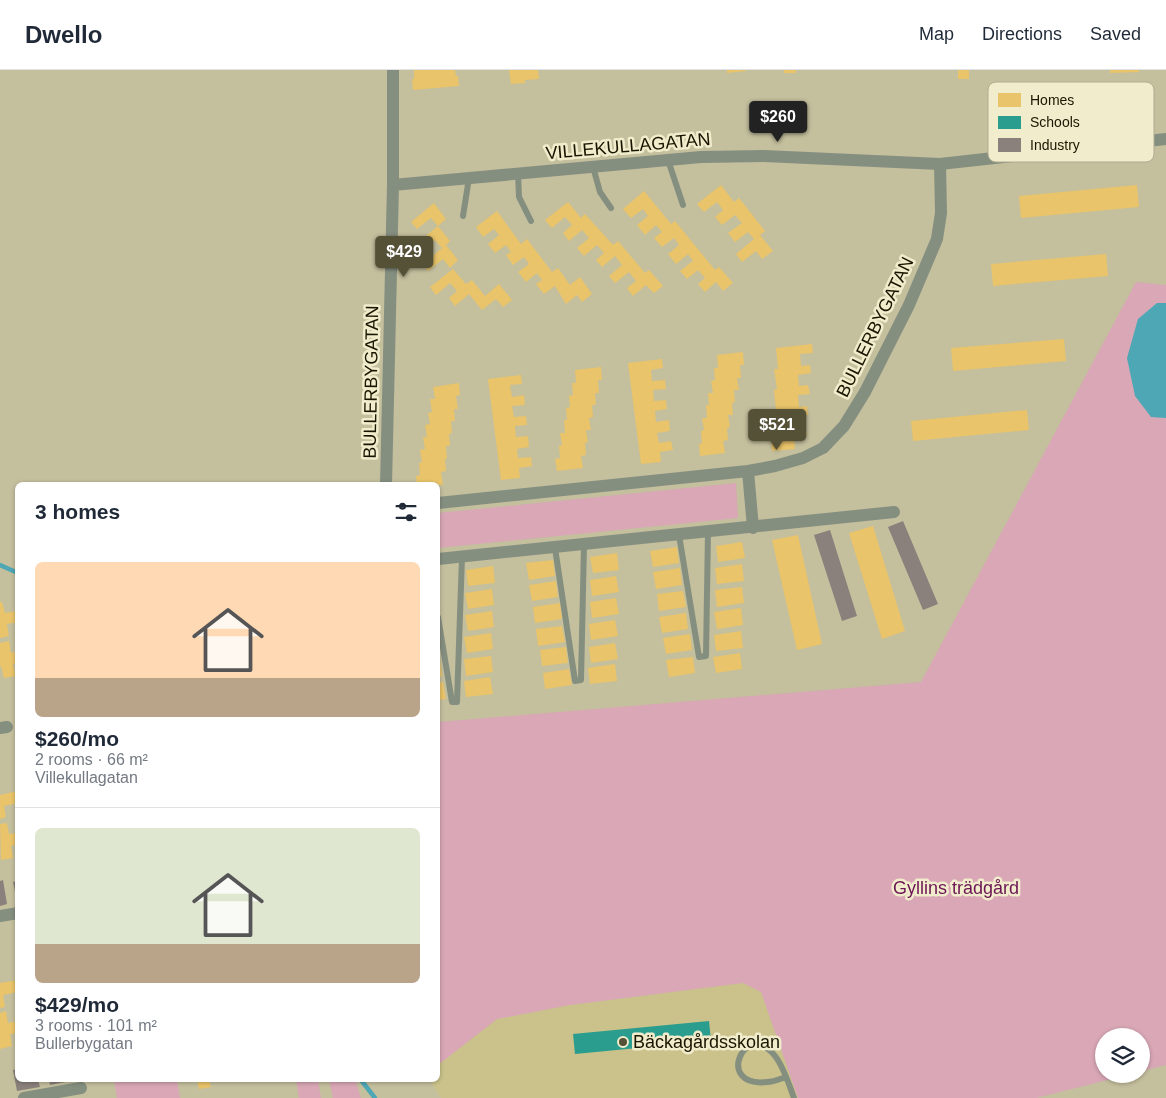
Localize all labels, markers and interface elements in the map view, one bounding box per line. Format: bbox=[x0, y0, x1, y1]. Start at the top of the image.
text: Dwello bbox=[25, 21, 102, 48]
text: Map bbox=[919, 24, 954, 44]
text: Directions bbox=[982, 24, 1062, 44]
text: Saved bbox=[1090, 24, 1141, 44]
legend bbox=[988, 82, 1154, 162]
text: Homes bbox=[1030, 92, 1074, 108]
pin: $260 bbox=[748, 100, 808, 143]
text: $260 bbox=[760, 108, 796, 125]
text: Schools bbox=[1030, 114, 1080, 130]
street label: VILLEKULLAGATAN bbox=[545, 129, 711, 163]
text: Industry bbox=[1030, 137, 1080, 153]
pin: $429 bbox=[374, 236, 434, 278]
text: $429 bbox=[386, 243, 422, 260]
street label: BULLERBYGATAN bbox=[832, 254, 918, 400]
street label: BULLERBYGATAN bbox=[360, 305, 382, 459]
pin: $521 bbox=[747, 408, 807, 451]
text: $521 bbox=[759, 416, 795, 433]
icon: filters bbox=[392, 498, 420, 526]
text: 3 homes bbox=[35, 500, 120, 523]
icon: home bbox=[183, 595, 273, 685]
text: $260/mo bbox=[35, 727, 119, 750]
text: 2 rooms · 66 m² bbox=[35, 751, 148, 768]
text: Villekullagatan bbox=[35, 769, 138, 786]
icon: home bbox=[183, 860, 273, 950]
park label: Gyllins trädgård bbox=[893, 878, 1019, 898]
text: $429/mo bbox=[35, 993, 119, 1016]
text: 3 rooms · 101 m² bbox=[35, 1017, 157, 1034]
map controls bbox=[1095, 1028, 1150, 1083]
button: layers bbox=[1095, 1028, 1150, 1083]
place label: Bäckagårdsskolan bbox=[633, 1032, 780, 1052]
text: Bullerbygatan bbox=[35, 1035, 133, 1052]
marker: Bäckagårdsskolan bbox=[617, 1036, 629, 1048]

